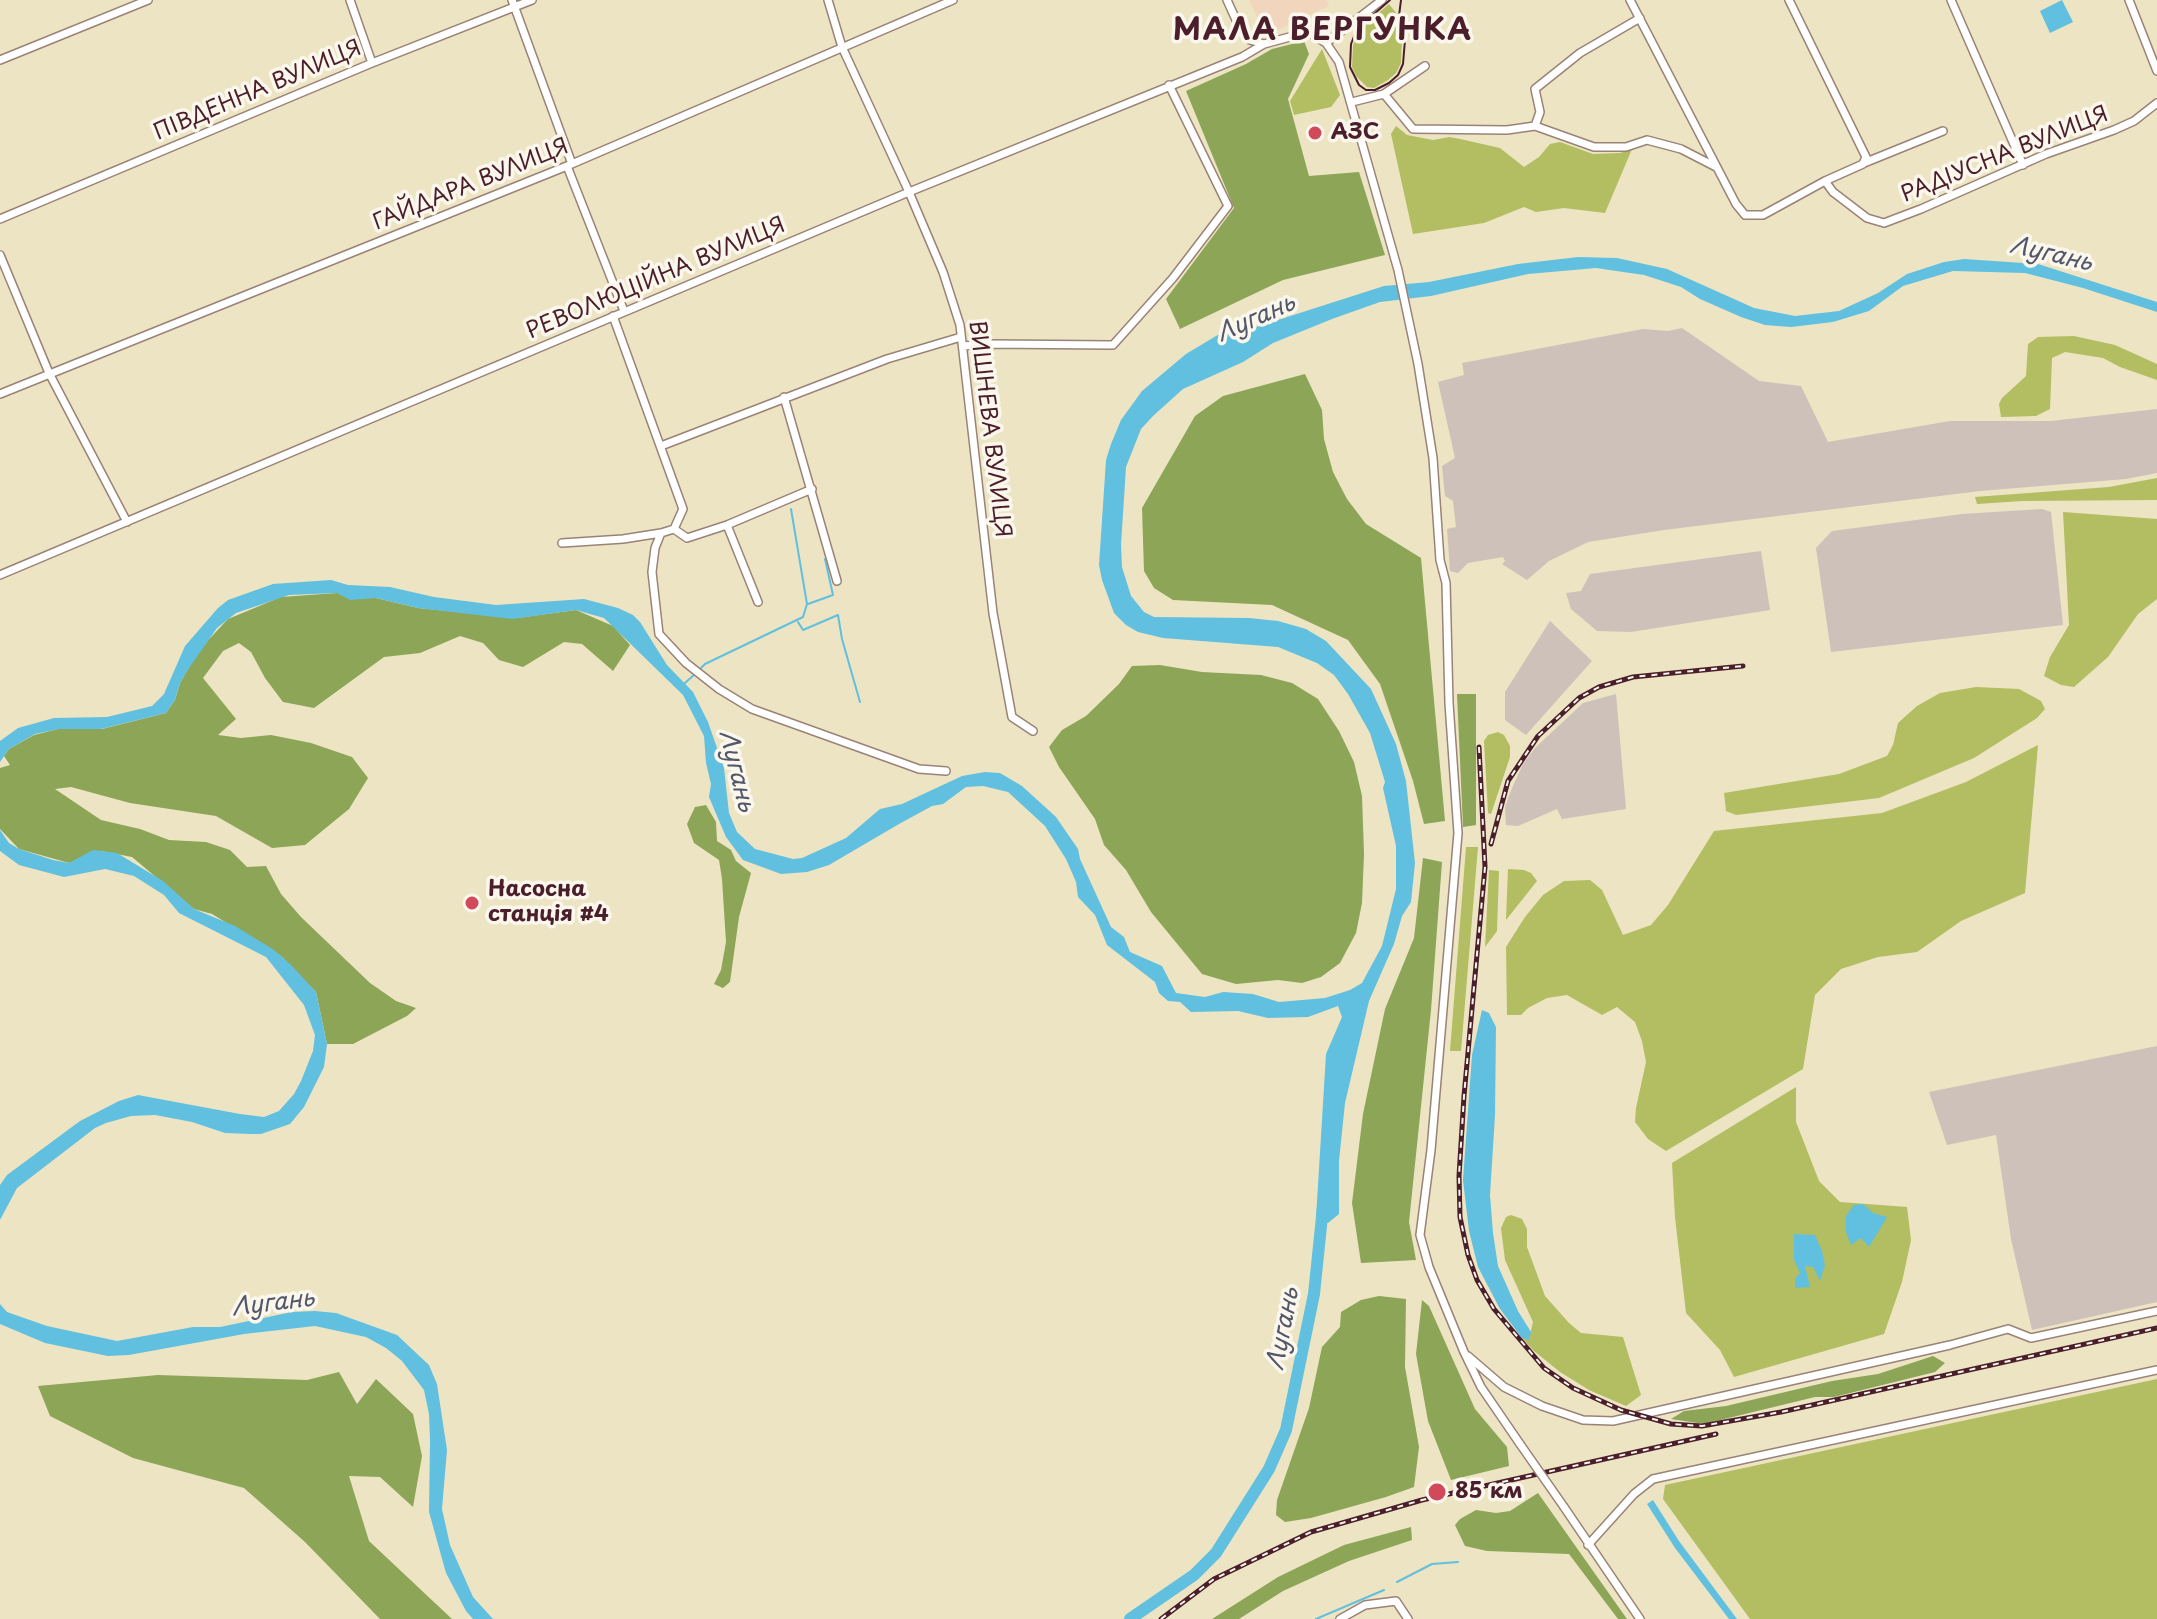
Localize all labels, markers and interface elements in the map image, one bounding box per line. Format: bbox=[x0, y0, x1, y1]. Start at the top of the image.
district label: МАЛА ВЕРГУНКА bbox=[1173, 14, 1473, 50]
street label: ПІВДЕННА ВУЛИЦЯ bbox=[150, 35, 366, 147]
street label: РАДІУСНА ВУЛИЦЯ bbox=[1898, 101, 2112, 209]
place label: АЗС bbox=[1331, 120, 1379, 146]
marker: АЗС bbox=[1306, 124, 1324, 142]
street label: ГАЙДАРА ВУЛИЦЯ bbox=[369, 134, 573, 236]
street label: РЕВОЛЮЦІЙНА ВУЛИЦЯ bbox=[523, 212, 789, 346]
water label: Лугань bbox=[2007, 232, 2095, 278]
water label: Лугань bbox=[1212, 289, 1300, 349]
street label: ВИШНЕВА ВУЛИЦЯ bbox=[963, 319, 1015, 539]
water label: Лугань bbox=[712, 727, 760, 815]
place label: Насосна станція #4 bbox=[488, 877, 609, 928]
marker: Насосна станція #4 bbox=[463, 894, 481, 912]
water label: Лугань bbox=[230, 1285, 316, 1323]
water label: Лугань bbox=[1262, 1286, 1306, 1372]
place label: 85 км bbox=[1455, 1479, 1523, 1505]
marker: 85 км bbox=[1426, 1481, 1448, 1503]

